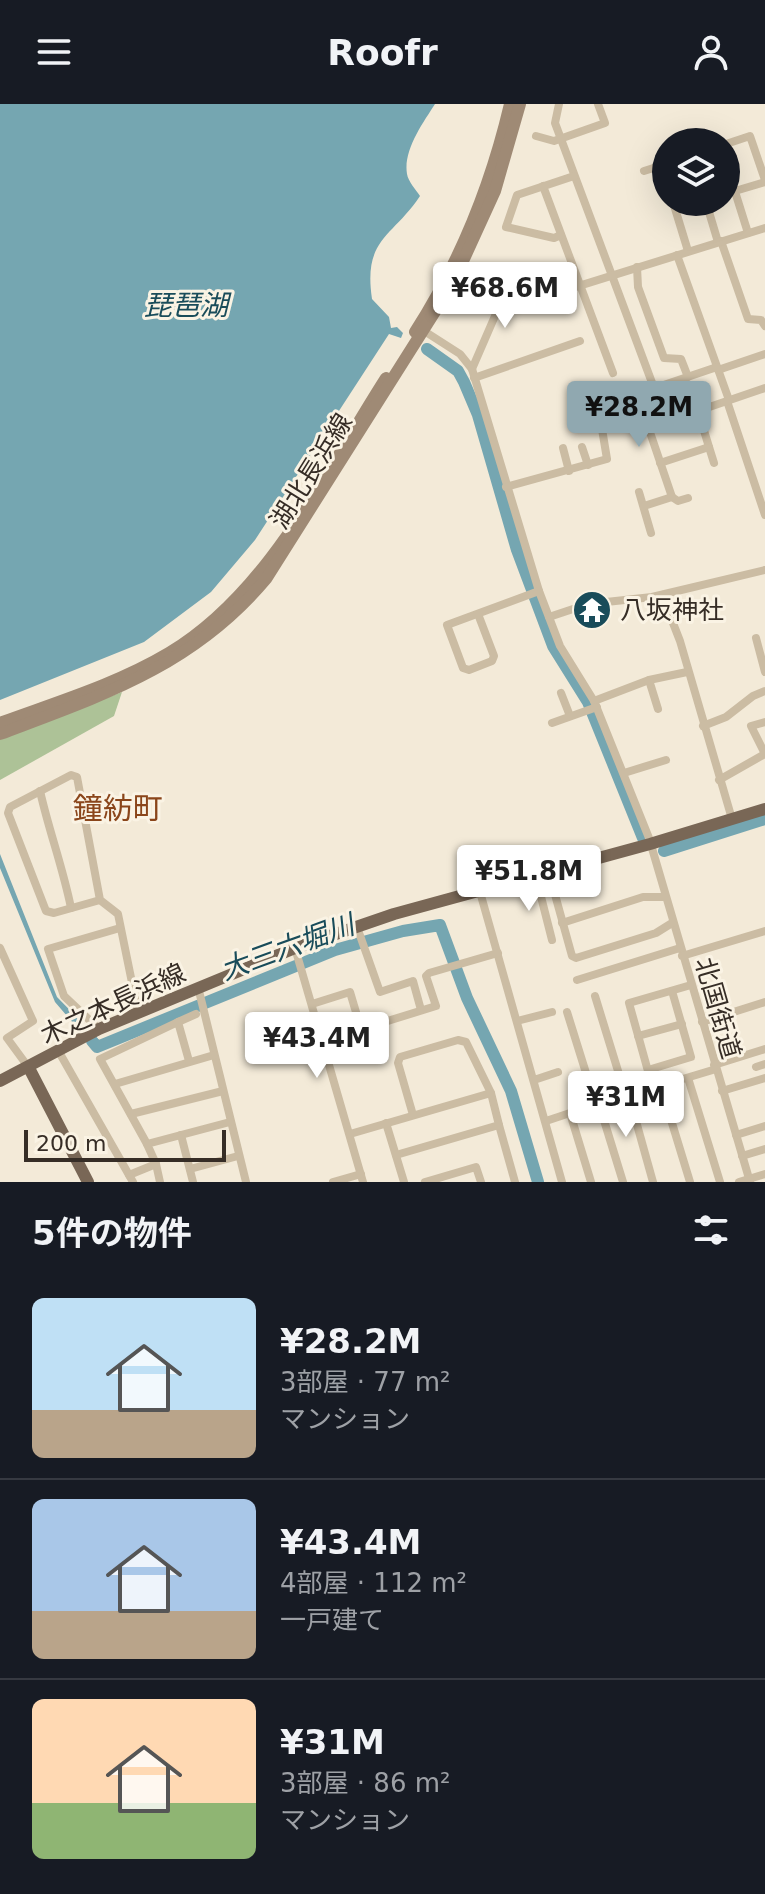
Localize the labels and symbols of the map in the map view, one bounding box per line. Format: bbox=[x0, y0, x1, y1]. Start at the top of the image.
pin: ¥68.6M bbox=[440, 262, 570, 330]
water label: 琵琶湖 bbox=[144, 289, 232, 322]
pin: ¥28.2M bbox=[574, 381, 704, 449]
street label: 湖北長浜線 bbox=[264, 408, 358, 534]
temple icon: 八坂神社 bbox=[571, 589, 613, 631]
place label: 八坂神社 bbox=[620, 595, 724, 625]
district label: 鐘紡町 bbox=[73, 791, 163, 826]
pin: ¥51.8M bbox=[464, 845, 594, 913]
water label: 大三六堀川 bbox=[216, 907, 361, 987]
street label: 北国街道 bbox=[689, 954, 747, 1062]
street label: 木之本長浜線 bbox=[36, 957, 190, 1051]
pin: ¥43.4M bbox=[252, 1012, 382, 1080]
pin: ¥31M bbox=[579, 1071, 673, 1139]
scale bar bbox=[24, 1126, 226, 1162]

